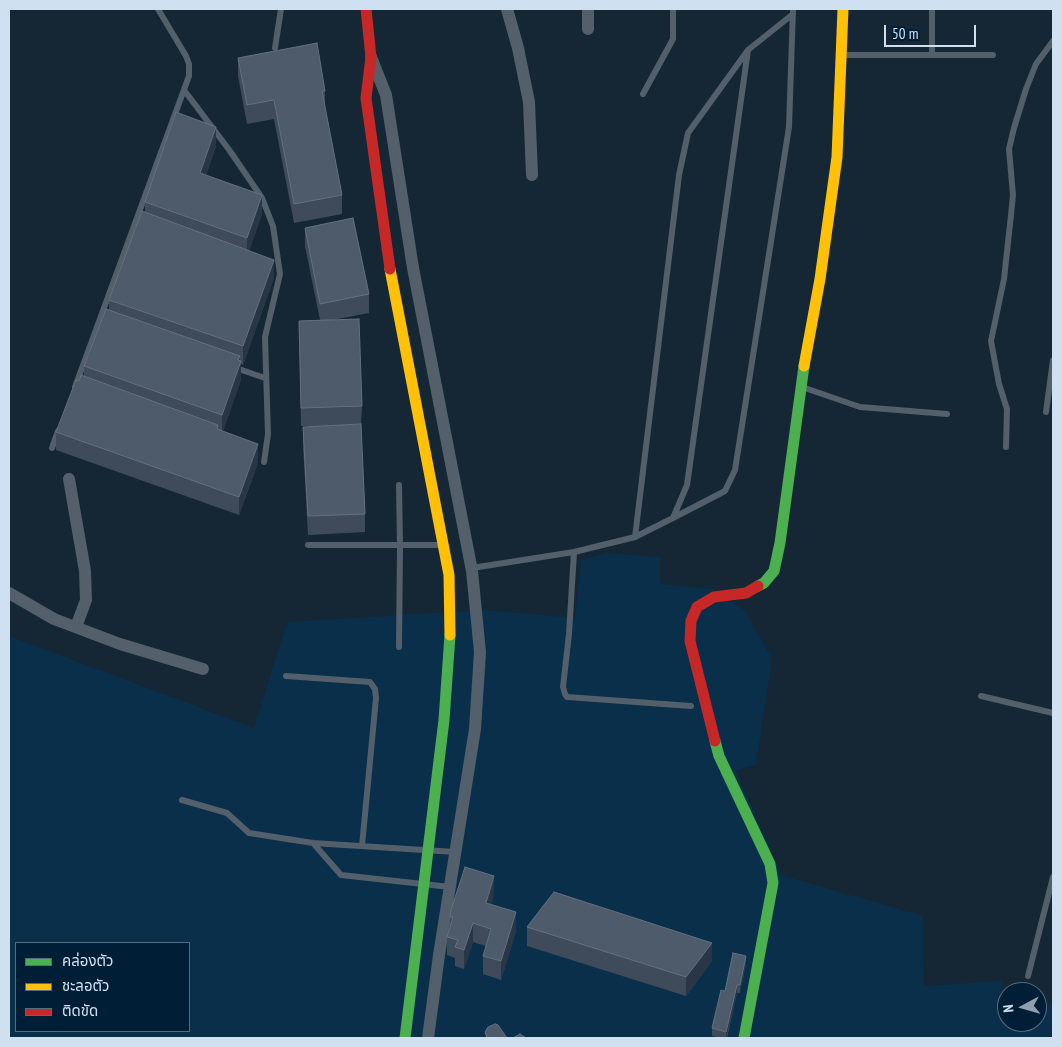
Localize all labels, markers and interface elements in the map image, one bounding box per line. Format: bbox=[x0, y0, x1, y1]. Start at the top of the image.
scale bar bbox=[887, 15, 980, 47]
text: 50 m bbox=[892, 24, 918, 43]
legend bbox=[15, 942, 190, 1032]
text: คล่องตัว bbox=[62, 951, 113, 970]
text: ชะลอตัว bbox=[62, 976, 109, 995]
north arrow bbox=[997, 982, 1047, 1032]
text: ติดขัด bbox=[62, 1001, 98, 1020]
text: N bbox=[999, 1004, 1017, 1013]

